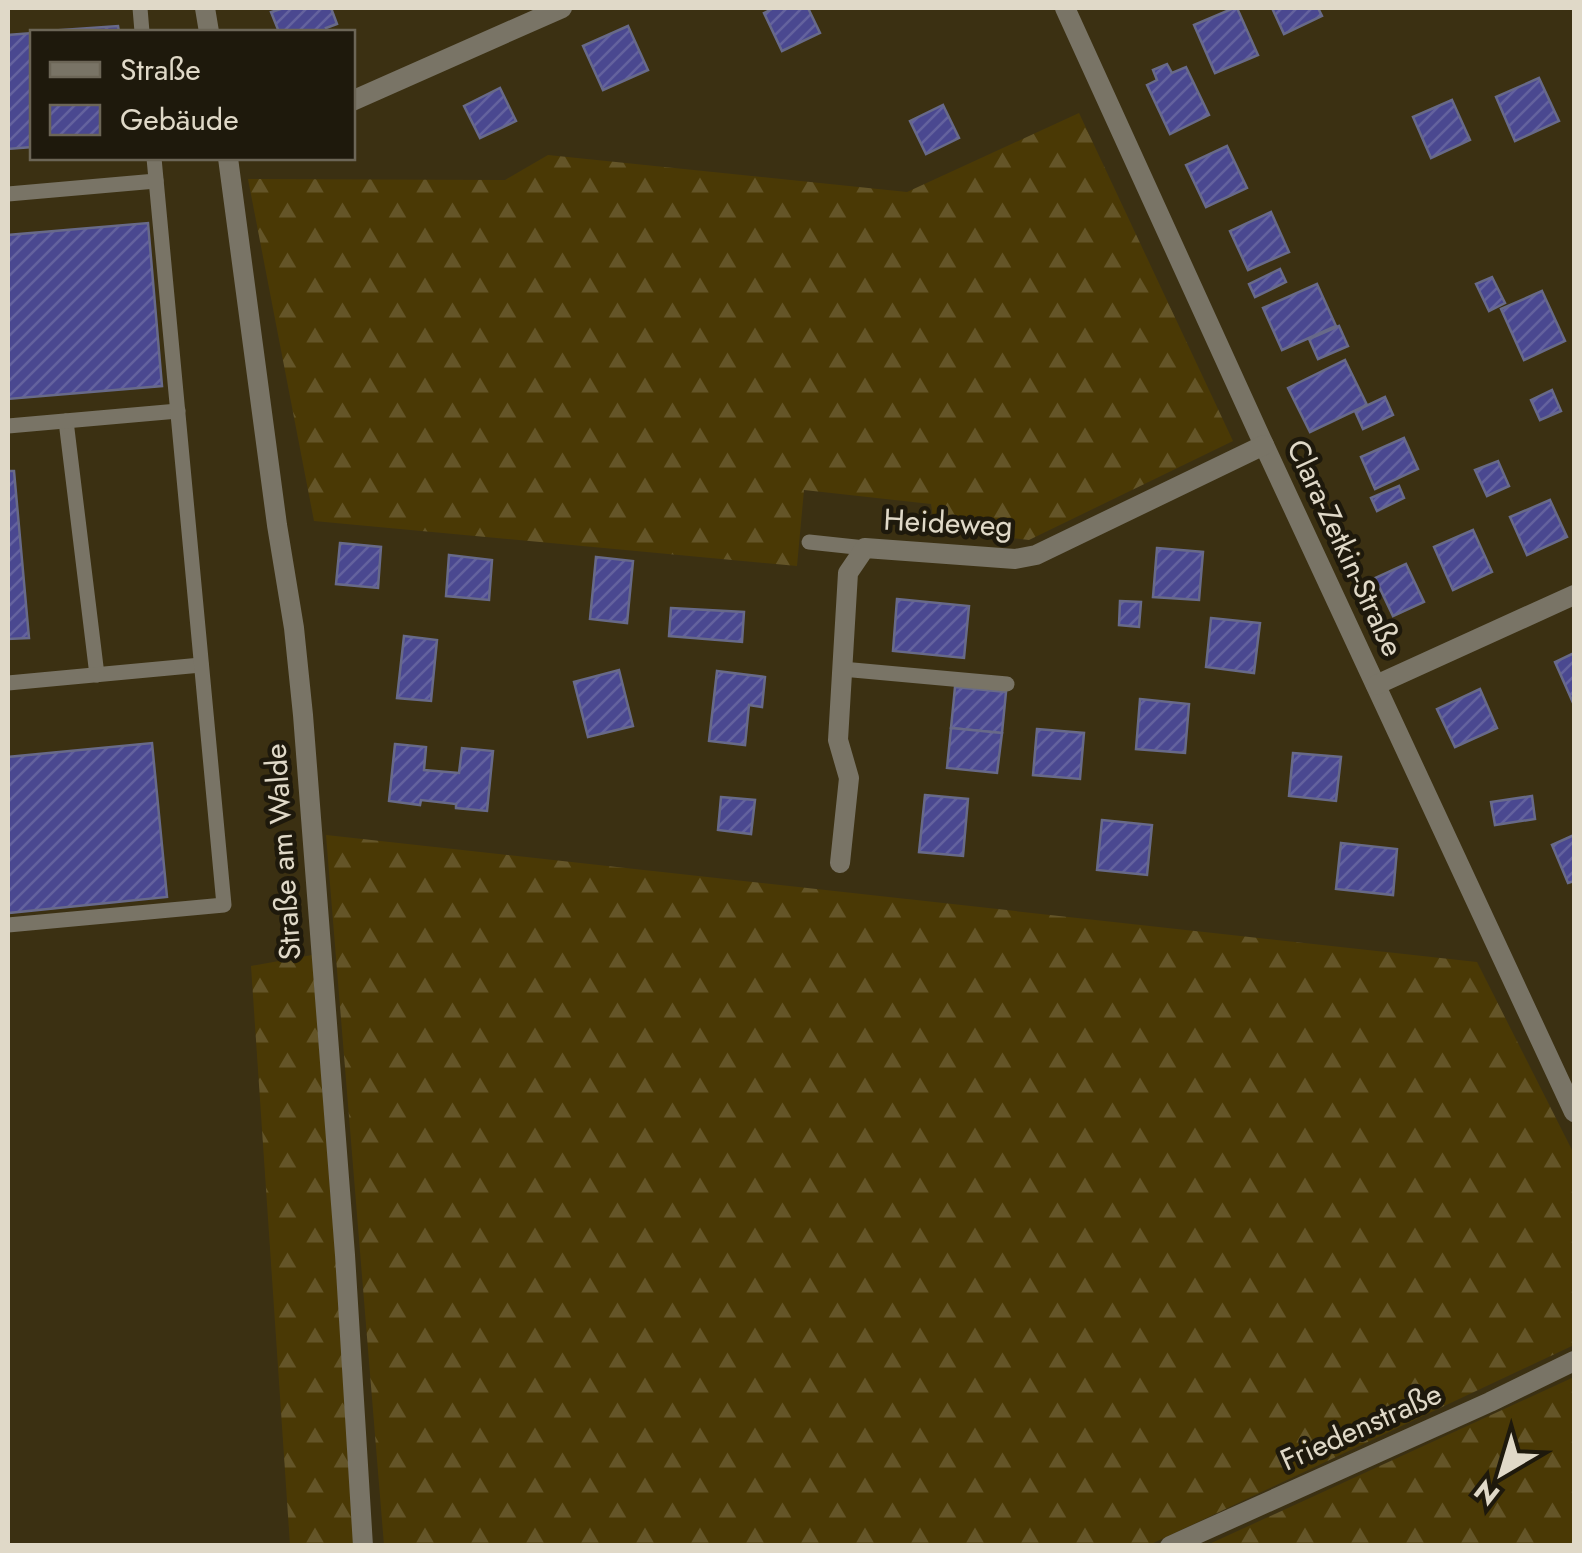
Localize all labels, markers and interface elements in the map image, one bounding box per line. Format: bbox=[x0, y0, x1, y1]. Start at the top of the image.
legend bbox=[30, 30, 355, 160]
text: Straße bbox=[120, 48, 201, 91]
text: Gebäude bbox=[120, 98, 239, 141]
street label: Clara-Zetkin-Straße bbox=[1276, 432, 1415, 663]
street label: Heideweg bbox=[882, 498, 1014, 547]
street label: Straße am Walde bbox=[253, 742, 312, 962]
street label: Friedenstraße bbox=[1273, 1372, 1448, 1481]
north arrow bbox=[1452, 1423, 1552, 1523]
text: N bbox=[1466, 1469, 1508, 1515]

